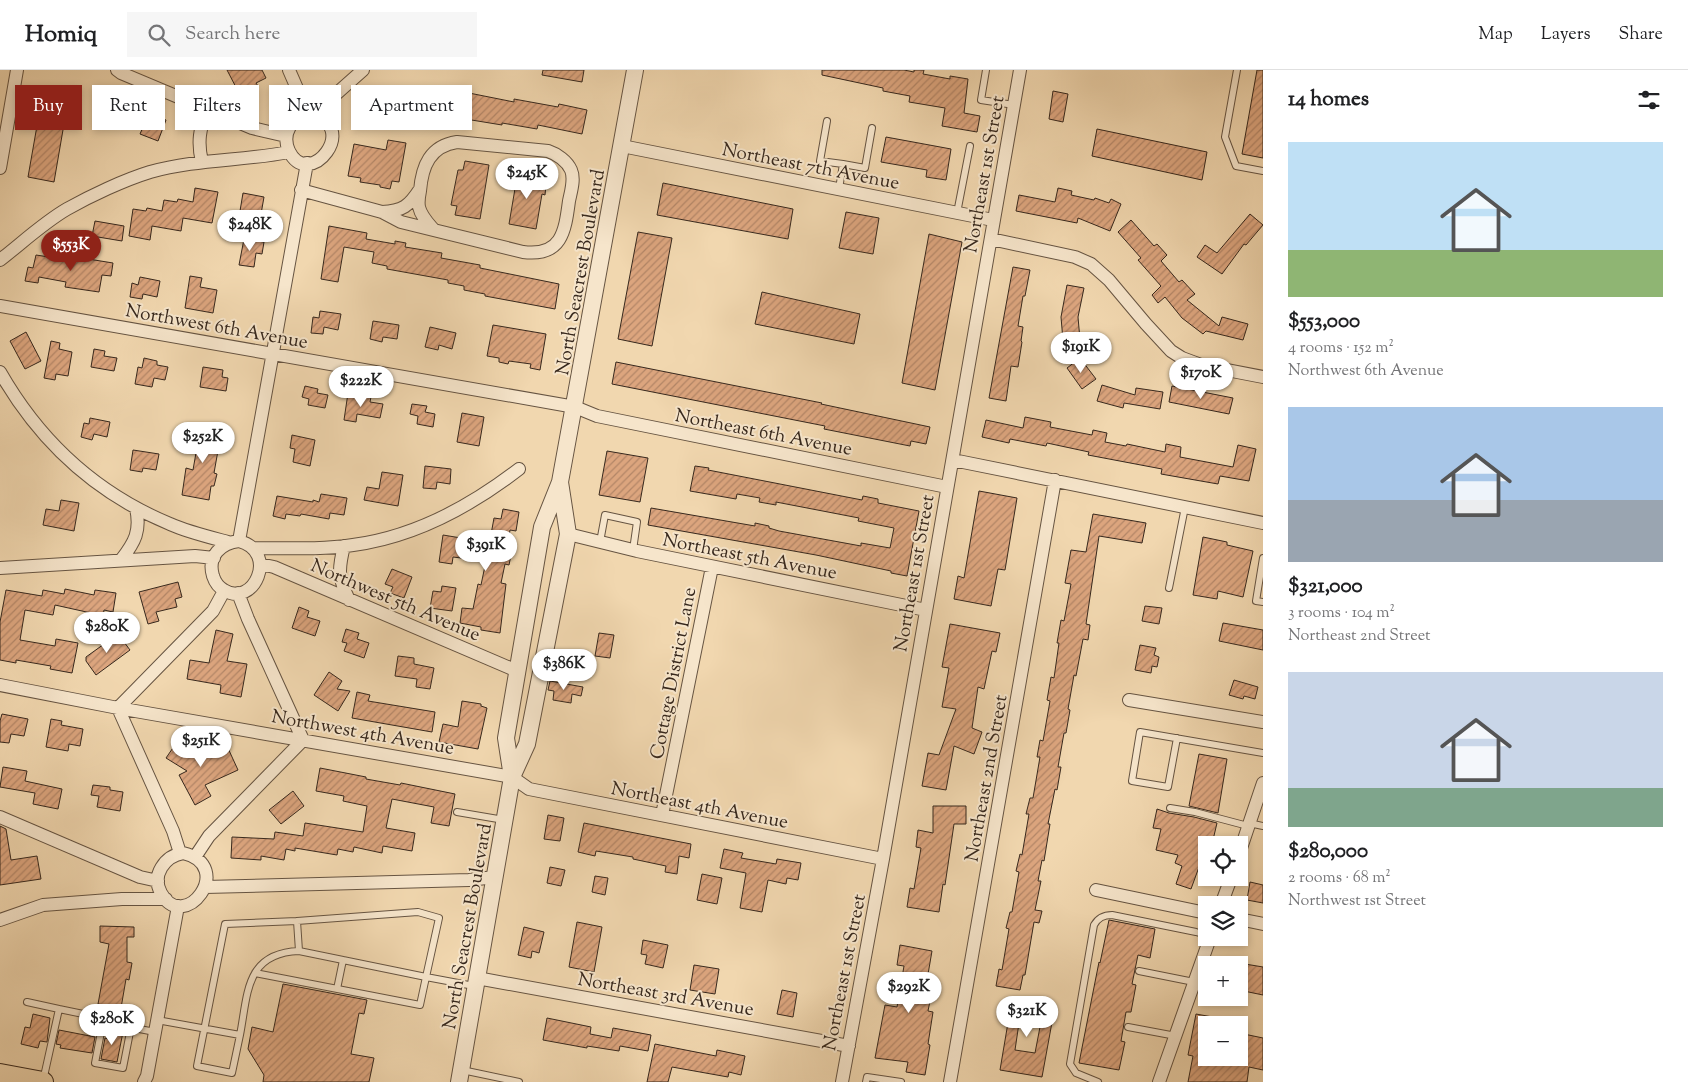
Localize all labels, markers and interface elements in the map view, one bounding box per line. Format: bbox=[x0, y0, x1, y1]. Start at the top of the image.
search box bbox=[127, 12, 477, 57]
text: Homiq bbox=[25, 18, 97, 52]
icon: search bbox=[145, 21, 173, 49]
text: Search here bbox=[185, 21, 280, 48]
text: Map bbox=[1478, 22, 1513, 48]
text: Layers bbox=[1541, 22, 1591, 48]
text: Share bbox=[1619, 22, 1663, 48]
chip: Buy bbox=[15, 85, 82, 130]
chip: Rent bbox=[92, 85, 165, 130]
chip: Filters bbox=[175, 85, 259, 130]
chip: New bbox=[269, 85, 341, 130]
chip: Apartment bbox=[351, 85, 472, 130]
text: 14 homes bbox=[1288, 85, 1369, 115]
icon: filters bbox=[1635, 86, 1663, 114]
street label: Northeast 1st Street bbox=[958, 93, 1013, 255]
street label: Northeast 7th Avenue bbox=[720, 137, 902, 198]
pin: $245K bbox=[492, 158, 562, 200]
text: $245K bbox=[506, 162, 548, 185]
street label: North Seacrest Boulevard bbox=[550, 167, 613, 378]
icon: home bbox=[1431, 175, 1521, 265]
pin: $248K bbox=[215, 210, 285, 252]
text: $248K bbox=[228, 214, 272, 237]
pin: $553K bbox=[36, 230, 106, 272]
text: $553K bbox=[52, 234, 90, 257]
street label: Northwest 6th Avenue bbox=[123, 298, 310, 357]
text: $553,000 bbox=[1288, 307, 1360, 337]
pin: $191K bbox=[1046, 332, 1116, 374]
text: $191K bbox=[1062, 336, 1100, 359]
text: 4 rooms · 152 m² bbox=[1288, 337, 1394, 360]
pin: $170K bbox=[1166, 358, 1236, 400]
text: Northwest 6th Avenue bbox=[1288, 360, 1444, 383]
text: $170K bbox=[1180, 362, 1222, 385]
pin: $222K bbox=[326, 366, 396, 408]
text: $222K bbox=[340, 370, 382, 393]
street label: Northeast 6th Avenue bbox=[673, 403, 855, 464]
pin: $252K bbox=[168, 422, 238, 464]
text: $252K bbox=[183, 426, 223, 449]
icon: home bbox=[1431, 440, 1521, 530]
street label: Northeast 1st Street bbox=[888, 492, 943, 654]
street label: Northeast 5th Avenue bbox=[660, 527, 839, 588]
pin: $391K bbox=[451, 530, 521, 572]
text: $391K bbox=[466, 534, 506, 557]
street label: Northwest 5th Avenue bbox=[306, 553, 484, 649]
text: $321,000 bbox=[1288, 572, 1363, 602]
street label: Cottage District Lane bbox=[645, 585, 704, 762]
text: 3 rooms · 104 m² bbox=[1288, 602, 1395, 625]
pin: $280K bbox=[72, 612, 142, 654]
text: $280K bbox=[85, 616, 129, 639]
text: Northeast 2nd Street bbox=[1288, 625, 1431, 648]
pin: $386K bbox=[529, 648, 599, 691]
text: $386K bbox=[543, 653, 585, 676]
street label: Northeast 2nd Street bbox=[959, 692, 1016, 864]
street label: Northwest 4th Avenue bbox=[269, 704, 456, 763]
icon: home bbox=[1431, 705, 1521, 795]
pin: $251K bbox=[166, 726, 236, 768]
text: $251K bbox=[182, 730, 220, 753]
street label: Northeast 4th Avenue bbox=[609, 776, 791, 837]
street label: North Seacrest Boulevard bbox=[437, 821, 500, 1032]
map controls bbox=[1198, 836, 1248, 1066]
button: locate bbox=[1198, 836, 1248, 886]
text: $280,000 bbox=[1288, 837, 1368, 867]
text: 2 rooms · 68 m² bbox=[1288, 867, 1391, 890]
text: Northwest 1st Street bbox=[1288, 890, 1426, 913]
street label: Northeast 1st Street bbox=[817, 891, 874, 1053]
button: layers bbox=[1198, 896, 1248, 946]
button: + bbox=[1198, 956, 1248, 1006]
street label: Northeast 3rd Avenue bbox=[575, 967, 756, 1024]
pin: $292K bbox=[874, 972, 944, 1014]
text: $292K bbox=[888, 976, 930, 999]
pin: $321K bbox=[992, 996, 1062, 1038]
text: $321K bbox=[1007, 1000, 1047, 1023]
pin: $280K bbox=[77, 1004, 147, 1046]
text: $280K bbox=[90, 1008, 134, 1031]
button: − bbox=[1198, 1016, 1248, 1066]

